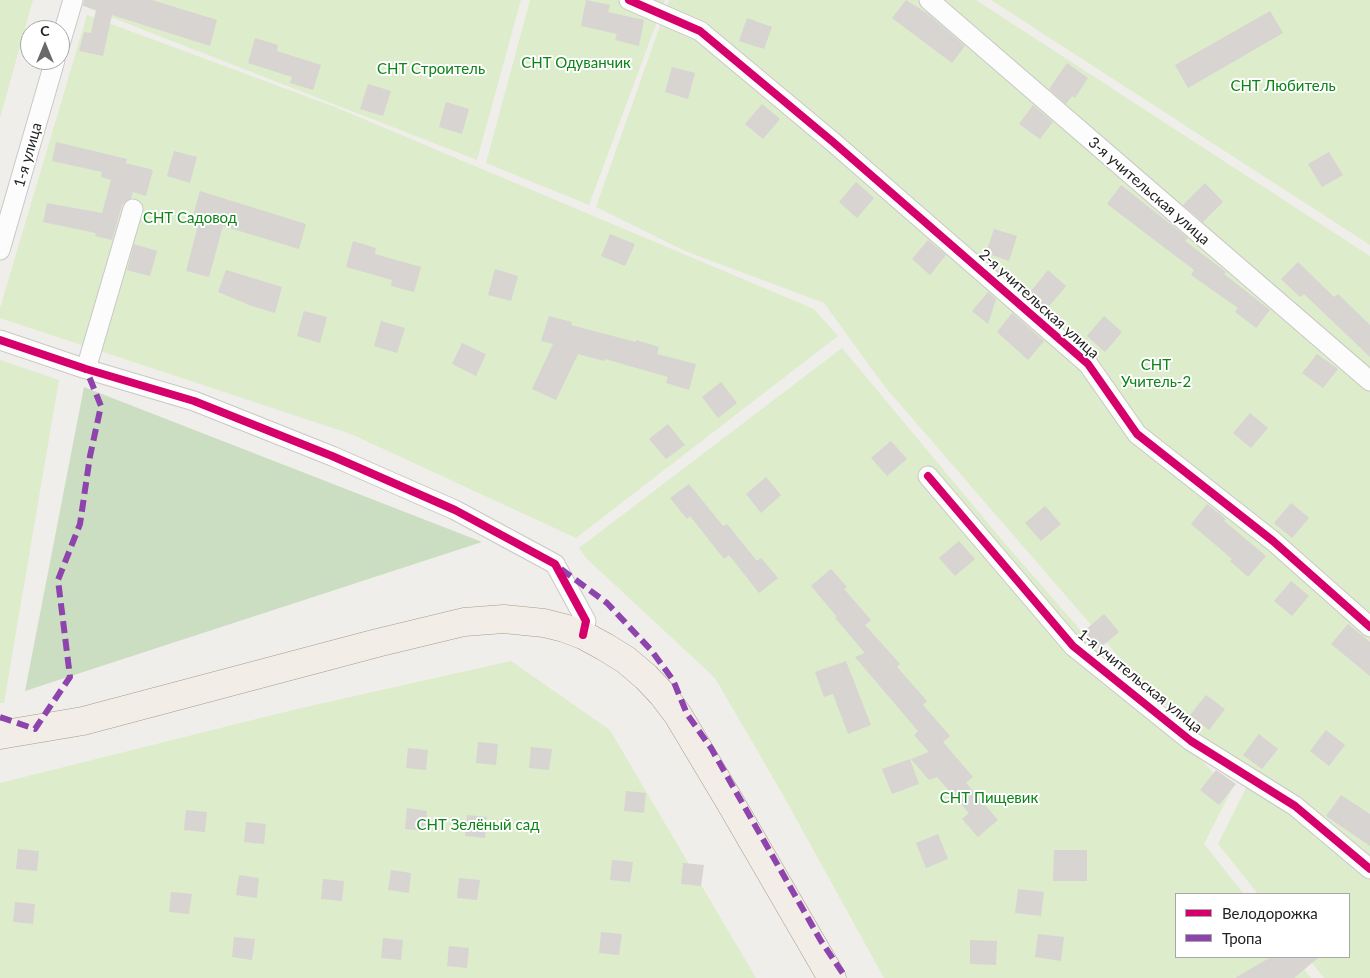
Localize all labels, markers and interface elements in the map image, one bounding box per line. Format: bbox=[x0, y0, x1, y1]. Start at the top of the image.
north arrow bbox=[20, 20, 70, 70]
text: С bbox=[40, 22, 50, 39]
park label: СНТ Одуванчик bbox=[521, 54, 631, 72]
park label: СНТ Строитель bbox=[377, 60, 485, 78]
park label: СНТ Любитель bbox=[1230, 77, 1336, 95]
street label: 1-я улица bbox=[10, 121, 46, 189]
street label: 3-я учительская улица bbox=[1084, 133, 1214, 249]
park label: СНТ Садовод bbox=[143, 209, 237, 227]
street label: 2-я учительская улица bbox=[975, 245, 1103, 363]
park label: СНТ Учитель-2 bbox=[1121, 356, 1191, 391]
street label: 1-я учительская улица bbox=[1074, 625, 1206, 737]
park label: СНТ Пищевик bbox=[940, 789, 1038, 807]
park label: СНТ Зелёный сад bbox=[417, 816, 539, 834]
legend bbox=[1175, 893, 1350, 958]
text: Велодорожка bbox=[1222, 904, 1318, 922]
text: Тропа bbox=[1222, 929, 1262, 947]

